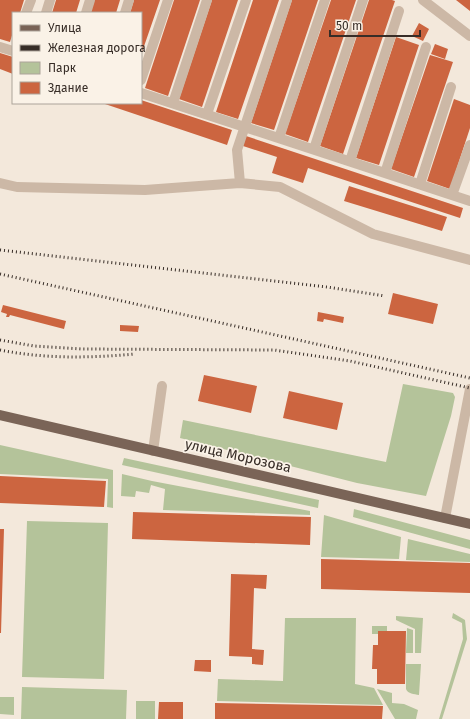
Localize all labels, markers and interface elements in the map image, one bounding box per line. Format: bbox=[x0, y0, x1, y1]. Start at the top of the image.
legend bbox=[12, 12, 142, 104]
scale bar bbox=[330, 12, 420, 38]
text: 50 m bbox=[336, 19, 362, 33]
text: Улица bbox=[48, 21, 82, 35]
text: Железная дорога bbox=[48, 41, 146, 55]
text: Парк bbox=[48, 61, 77, 75]
text: Здание bbox=[48, 81, 88, 95]
street label: улица Морозова bbox=[183, 436, 293, 476]

